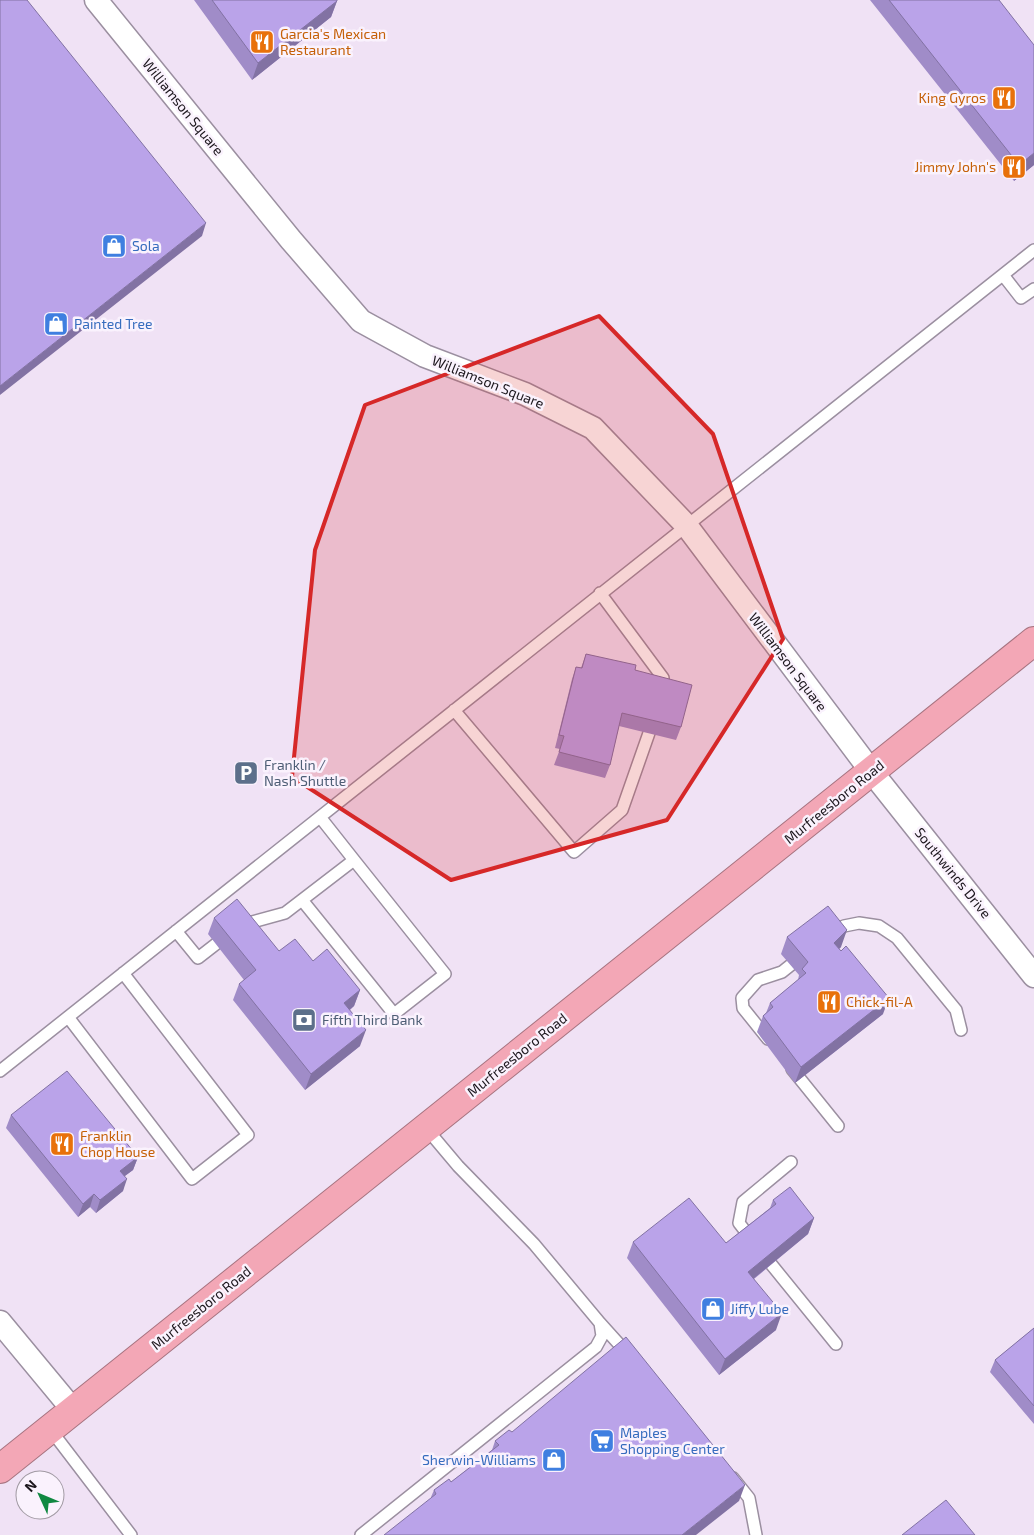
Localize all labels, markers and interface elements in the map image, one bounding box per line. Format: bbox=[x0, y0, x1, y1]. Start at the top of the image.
place label: Garcia's Mexican Restaurant bbox=[280, 25, 386, 58]
restaurant icon: Garcia's Mexican Restaurant bbox=[249, 29, 275, 55]
street label: Williamson Square bbox=[139, 55, 228, 158]
restaurant icon: King Gyros bbox=[991, 85, 1017, 111]
place label: King Gyros bbox=[918, 89, 986, 106]
restaurant icon: Jimmy John's bbox=[1001, 154, 1027, 180]
place label: Jimmy John's bbox=[914, 158, 996, 175]
shop icon: Sola bbox=[101, 233, 127, 259]
place label: Sola bbox=[132, 237, 160, 254]
shop icon: Painted Tree bbox=[43, 311, 69, 337]
place label: Painted Tree bbox=[74, 315, 152, 332]
street label: Williamson Square bbox=[430, 351, 547, 412]
street label: Williamson Square bbox=[746, 609, 831, 714]
place label: Franklin / Nash Shuttle bbox=[264, 756, 346, 789]
street label: Murfreesboro Road bbox=[780, 756, 887, 847]
parking icon: Franklin / Nash Shuttle bbox=[233, 760, 259, 786]
street label: Southwinds Drive bbox=[912, 824, 995, 922]
restaurant icon: Chick-fil-A bbox=[816, 989, 842, 1015]
place label: Chick-fil-A bbox=[846, 993, 913, 1010]
bank icon: Fifth Third Bank bbox=[291, 1007, 317, 1033]
street label: Murfreesboro Road bbox=[463, 1009, 570, 1100]
place label: Fifth Third Bank bbox=[322, 1011, 423, 1028]
place label: Franklin Chop House bbox=[80, 1127, 155, 1160]
restaurant icon: Franklin Chop House bbox=[49, 1131, 75, 1157]
street label: Murfreesboro Road bbox=[147, 1262, 254, 1353]
shop icon: Jiffy Lube bbox=[700, 1296, 726, 1322]
place label: Jiffy Lube bbox=[730, 1300, 789, 1317]
place label: Maples Shopping Center bbox=[620, 1424, 725, 1457]
supermarket icon: Maples Shopping Center bbox=[589, 1428, 615, 1454]
shop icon: Sherwin-Williams bbox=[541, 1447, 567, 1473]
place label: Sherwin-Williams bbox=[422, 1451, 536, 1468]
north arrow bbox=[15, 1470, 65, 1520]
text: N bbox=[21, 1476, 40, 1495]

